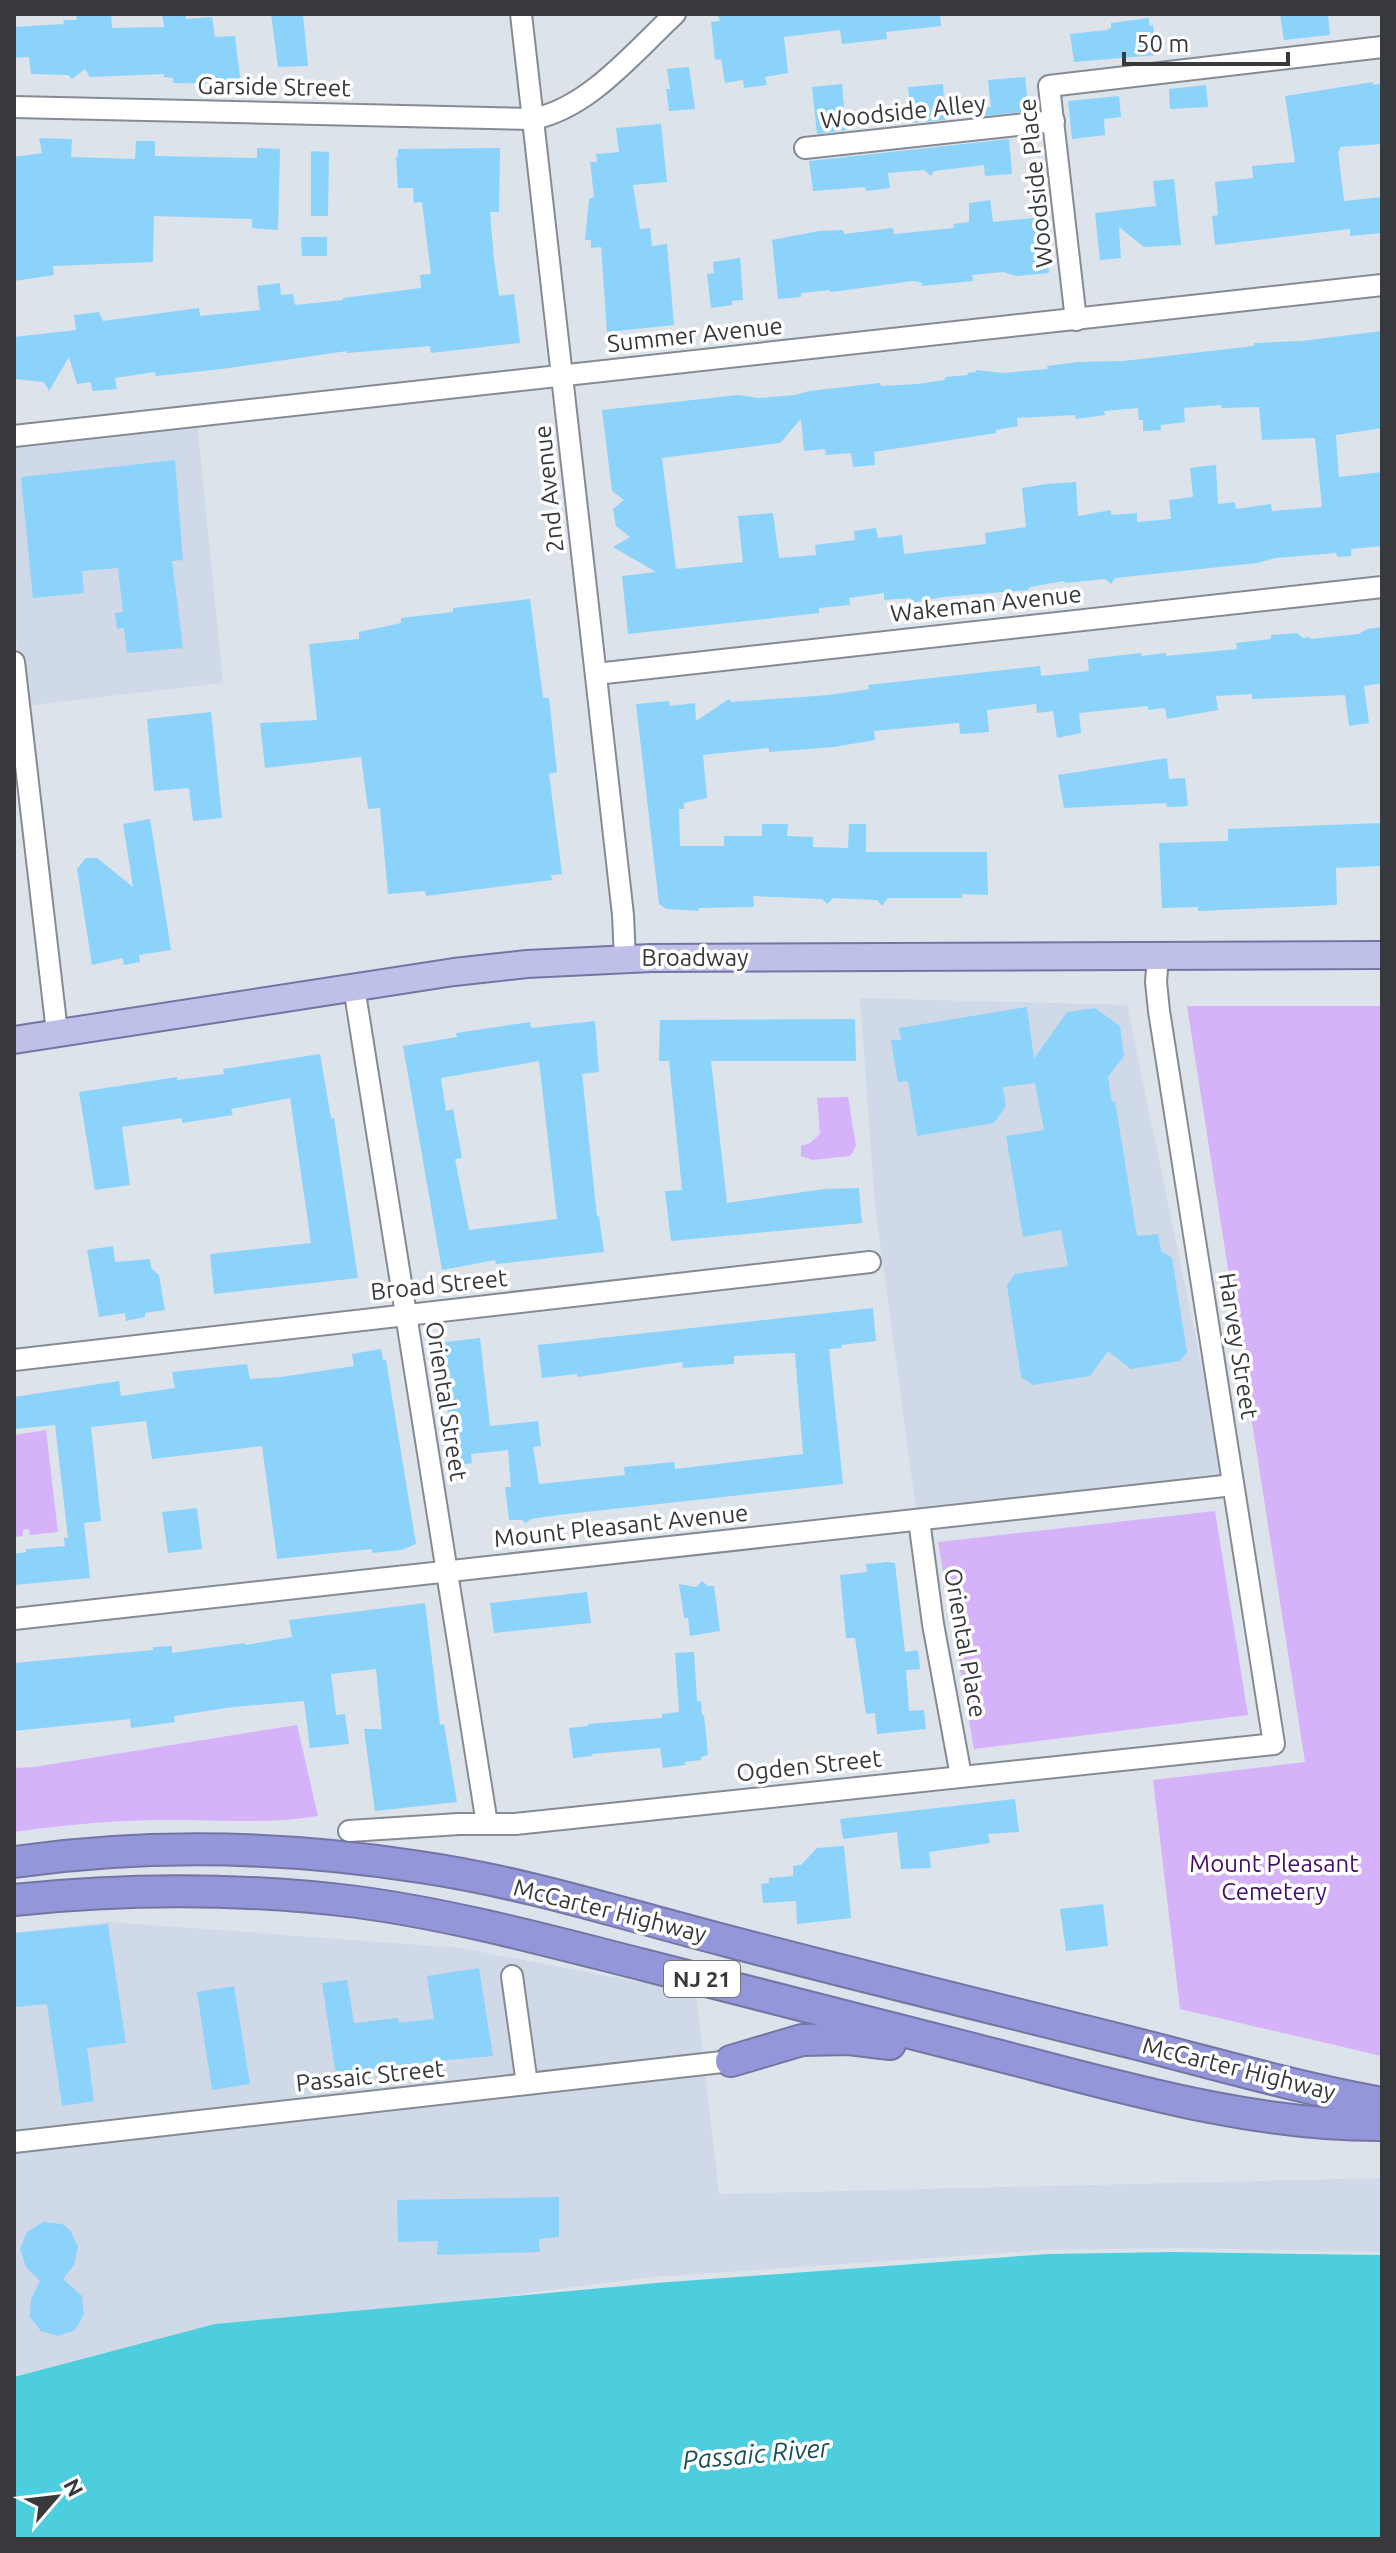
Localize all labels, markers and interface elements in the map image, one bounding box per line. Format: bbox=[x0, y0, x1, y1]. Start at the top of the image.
scale bar bbox=[1124, 16, 1288, 66]
text: 50 m bbox=[1136, 30, 1189, 57]
street label: Garside Street bbox=[197, 72, 351, 101]
street label: Woodside Alley bbox=[819, 89, 987, 134]
street label: Woodside Place bbox=[1013, 97, 1058, 269]
street label: Summer Avenue bbox=[606, 312, 784, 357]
street label: 2nd Avenue bbox=[528, 424, 569, 554]
street label: Wakeman Avenue bbox=[889, 580, 1083, 627]
street label: Broadway bbox=[641, 944, 749, 971]
street label: Broad Street bbox=[369, 1264, 509, 1305]
street label: Harvey Street bbox=[1214, 1271, 1263, 1422]
street label: Oriental Street bbox=[421, 1319, 473, 1483]
street label: Mount Pleasant Avenue bbox=[492, 1499, 750, 1552]
street label: Oriental Place bbox=[939, 1566, 992, 1720]
street label: Ogden Street bbox=[735, 1744, 883, 1787]
park label: Mount Pleasant Cemetery bbox=[1189, 1850, 1359, 1905]
street label: McCarter Highway bbox=[511, 1873, 710, 1948]
road number: NJ 21 bbox=[664, 1961, 740, 1997]
street label: McCarter Highway bbox=[1140, 2031, 1339, 2106]
street label: Passaic Street bbox=[294, 2054, 446, 2097]
water label: Passaic River bbox=[681, 2433, 832, 2474]
north arrow bbox=[16, 2457, 96, 2537]
text: N bbox=[59, 2474, 89, 2500]

